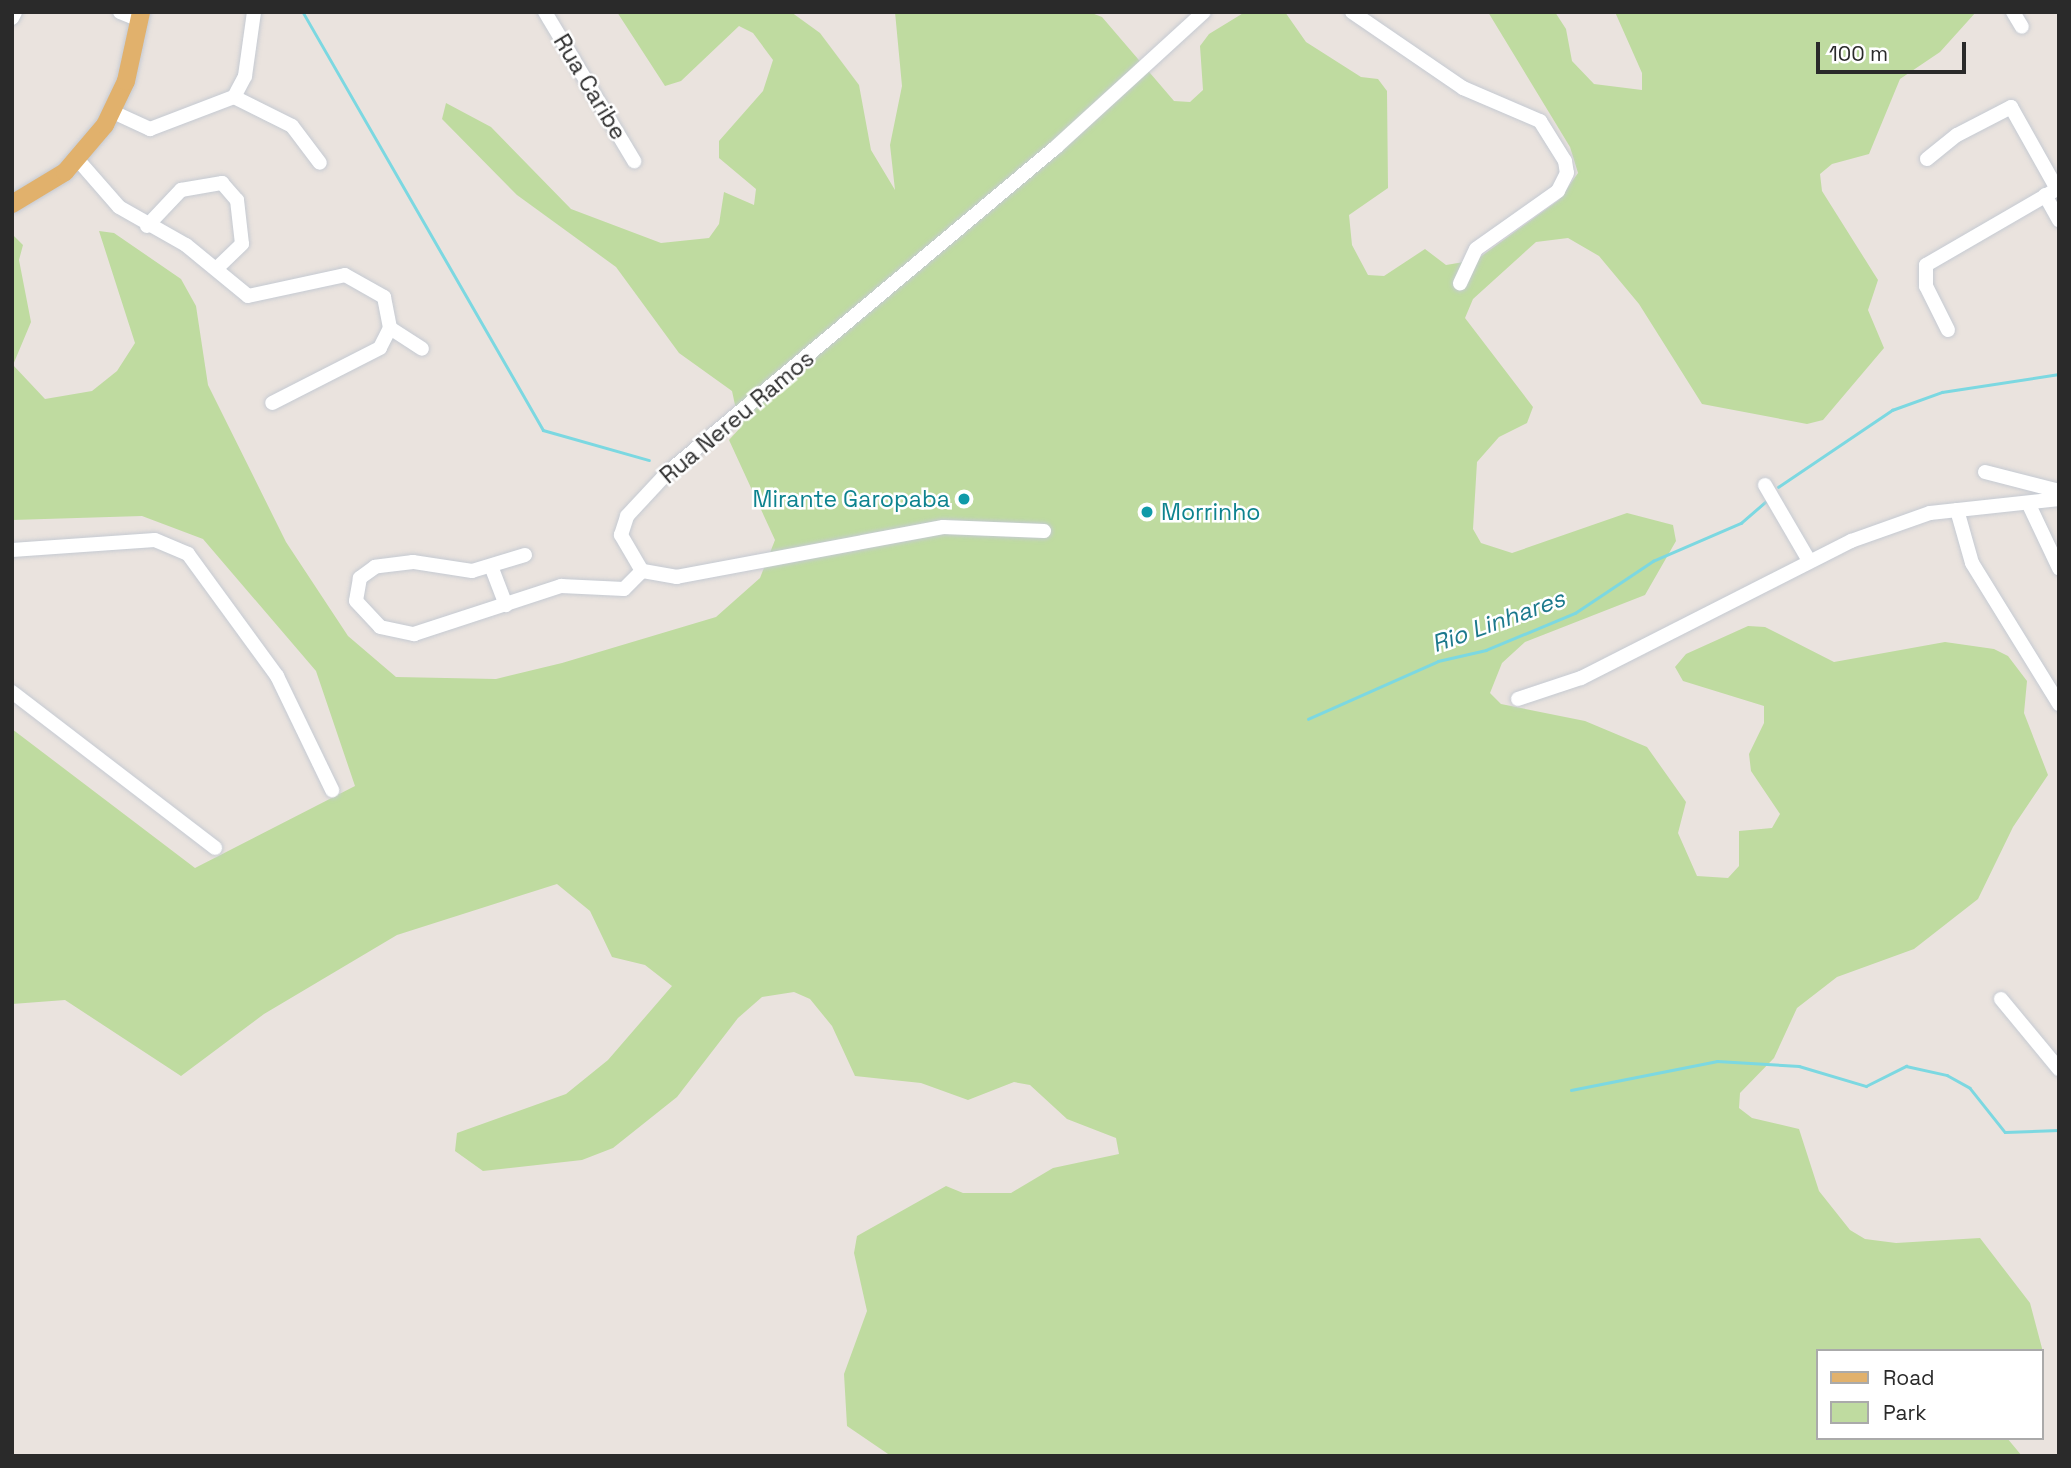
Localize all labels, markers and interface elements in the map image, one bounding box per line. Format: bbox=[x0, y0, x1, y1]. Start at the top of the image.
scale bar bbox=[1819, 28, 1969, 72]
street label: Rua Caribe bbox=[548, 29, 632, 145]
text: 100 m bbox=[1829, 40, 1888, 67]
street label: Rua Nereu Ramos bbox=[654, 345, 820, 489]
place label: Mirante Garopaba bbox=[753, 485, 950, 513]
marker: Mirante Garopaba bbox=[956, 491, 972, 507]
place label: Morrinho bbox=[1161, 498, 1260, 526]
marker: Morrinho bbox=[1139, 504, 1155, 520]
water label: Rio Linhares bbox=[1427, 584, 1569, 658]
legend bbox=[1815, 1349, 2043, 1440]
text: Road bbox=[1883, 1364, 1935, 1391]
text: Park bbox=[1883, 1399, 1927, 1426]

